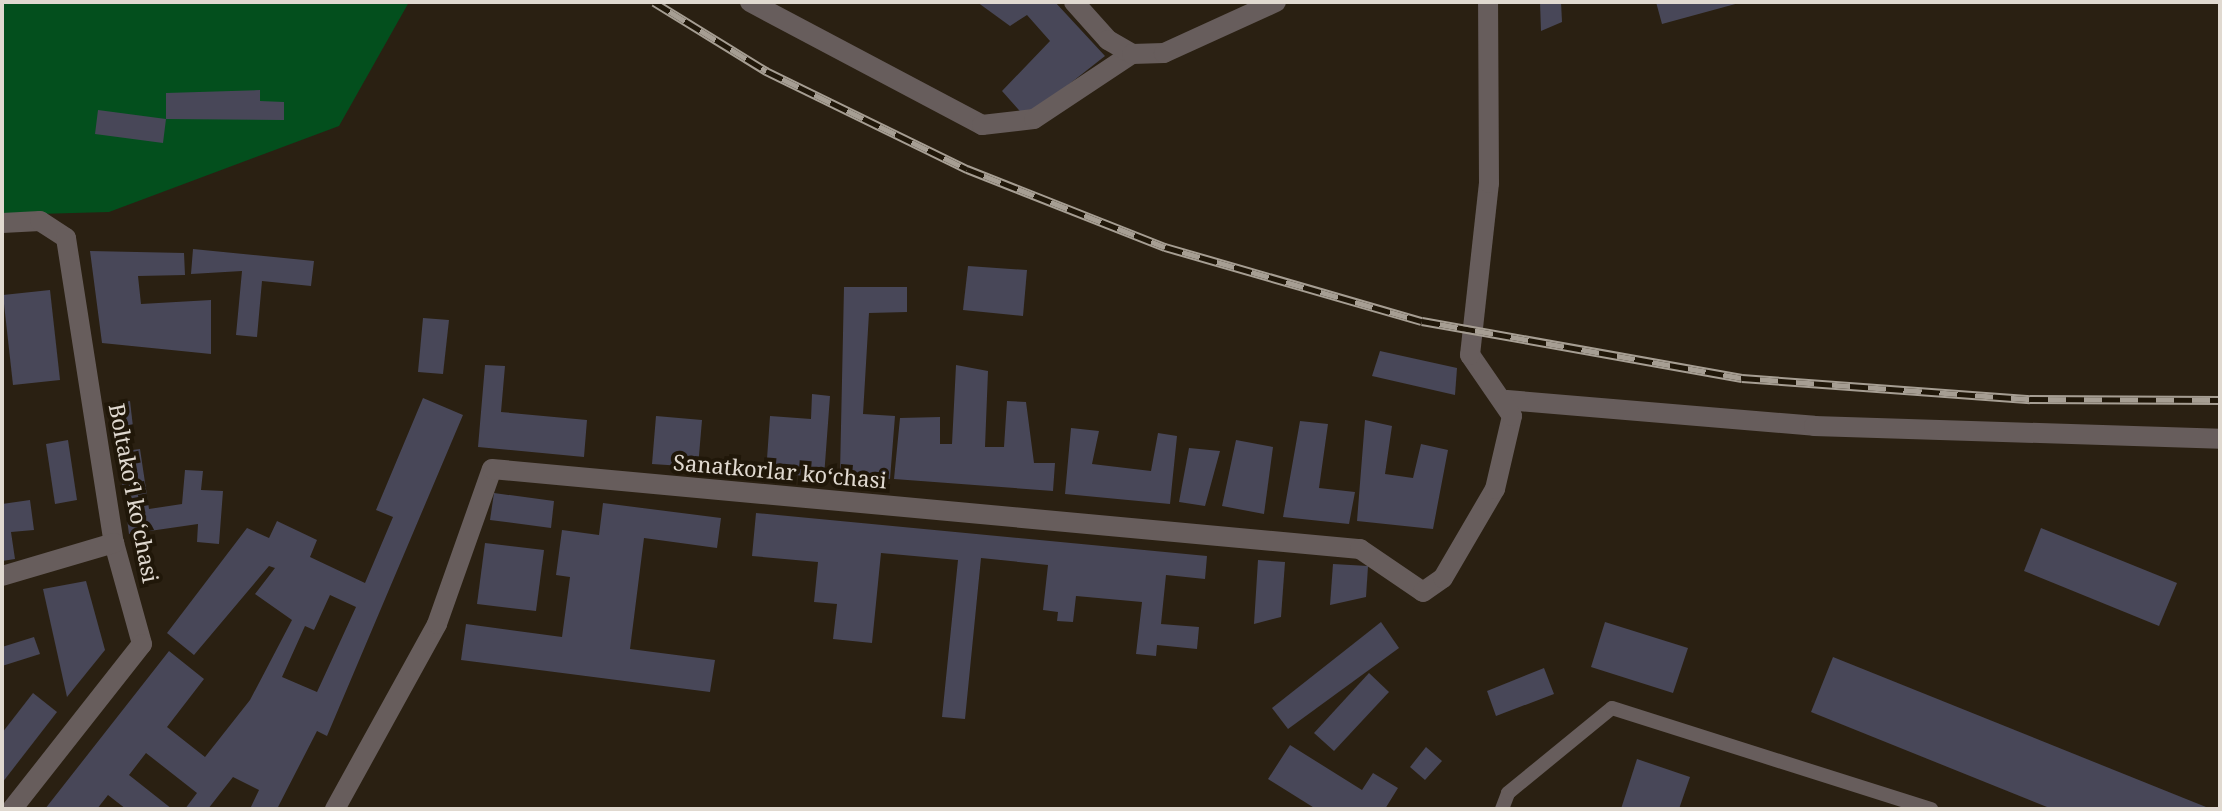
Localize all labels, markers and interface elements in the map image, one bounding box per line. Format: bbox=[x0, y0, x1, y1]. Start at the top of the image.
street label: Boltakoʻl koʻchasi bbox=[104, 401, 164, 585]
street label: Sanatkorlar koʻchasi bbox=[672, 449, 888, 493]

